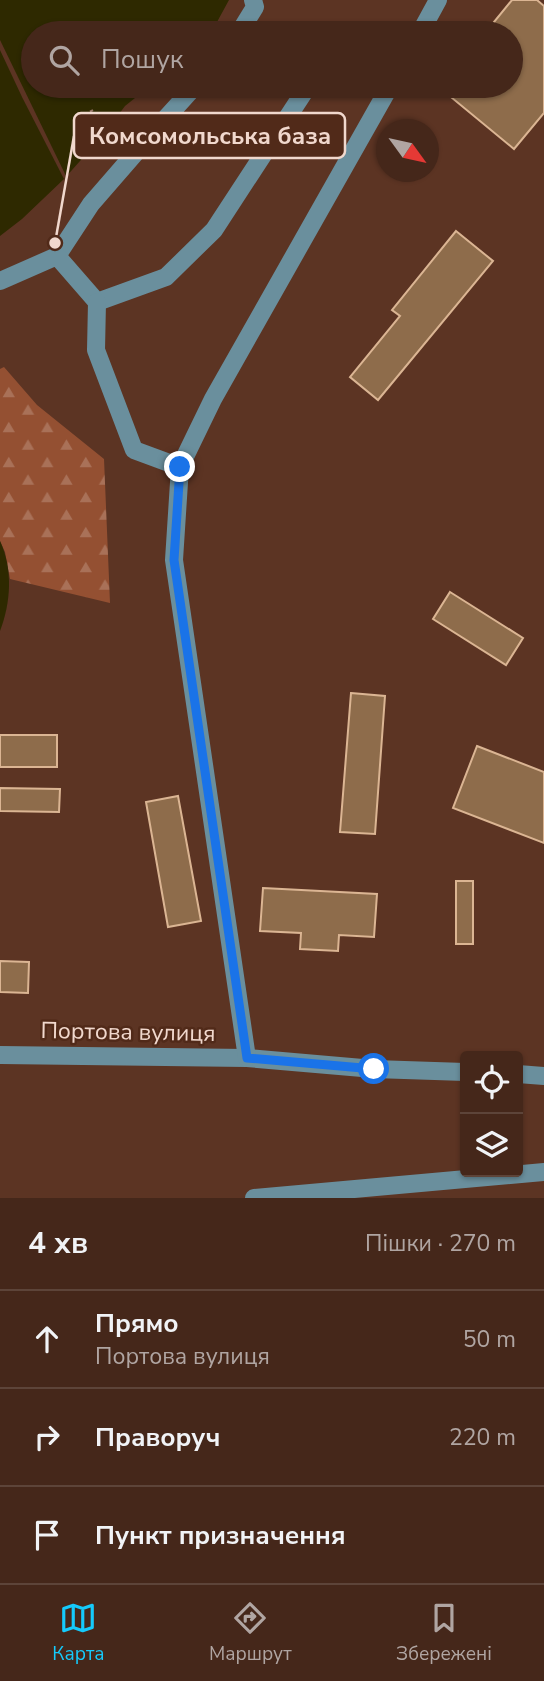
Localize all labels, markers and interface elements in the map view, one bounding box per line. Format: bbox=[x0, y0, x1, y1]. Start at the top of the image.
search box bbox=[21, 21, 523, 98]
icon: search bbox=[45, 41, 83, 79]
text: Пошук bbox=[101, 42, 183, 77]
callout: Комсомольська база bbox=[74, 113, 345, 158]
north arrow bbox=[376, 119, 439, 182]
text: Комсомольська база bbox=[89, 120, 331, 152]
route end bbox=[164, 451, 195, 482]
street label: Портова вулиця bbox=[40, 1015, 216, 1049]
map controls bbox=[460, 1051, 523, 1177]
button: locate bbox=[460, 1051, 523, 1114]
route start bbox=[358, 1053, 389, 1084]
button: layers bbox=[460, 1114, 523, 1177]
text: 4 хв bbox=[28, 1223, 88, 1264]
text: Пішки · 270 m bbox=[365, 1228, 516, 1259]
text: Прямо bbox=[95, 1306, 179, 1341]
icon: ahead bbox=[28, 1320, 66, 1358]
text: 50 m bbox=[463, 1324, 516, 1355]
text: Портова вулиця bbox=[95, 1341, 270, 1372]
icon: right bbox=[28, 1418, 66, 1456]
text: Праворуч bbox=[95, 1420, 220, 1455]
text: 220 m bbox=[449, 1422, 516, 1453]
icon: arrive bbox=[28, 1516, 66, 1554]
text: Пункт призначення bbox=[95, 1518, 346, 1553]
tab: Карта bbox=[52, 1599, 105, 1667]
tab: Маршрут bbox=[209, 1599, 292, 1667]
tab: Збережені bbox=[396, 1599, 492, 1667]

